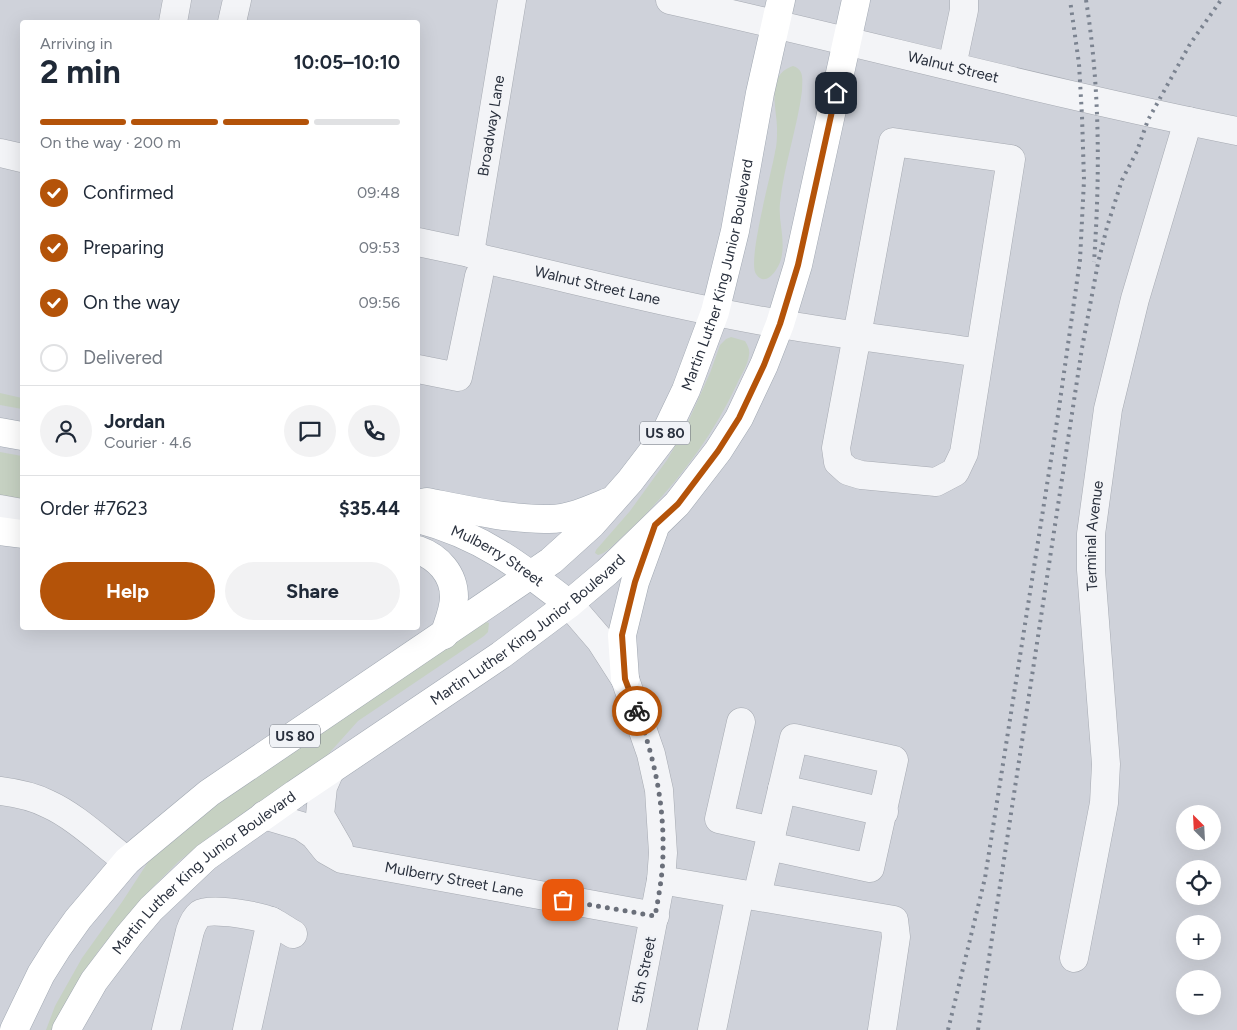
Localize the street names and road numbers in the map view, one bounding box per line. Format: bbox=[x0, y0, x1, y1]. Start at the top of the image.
street label: Walnut Street bbox=[906, 47, 1001, 87]
street label: Broadway Lane bbox=[474, 74, 508, 178]
street label: Martin Luther King Junior Boulevard bbox=[678, 158, 757, 393]
street label: Walnut Street Lane bbox=[533, 262, 662, 309]
road number: US 80 bbox=[640, 422, 690, 444]
street label: Terminal Avenue bbox=[1082, 479, 1107, 592]
street label: Mulberry Street bbox=[448, 521, 548, 591]
street label: Martin Luther King Junior Boulevard bbox=[427, 550, 629, 709]
road number: US 80 bbox=[270, 724, 320, 748]
street label: Martin Luther King Junior Boulevard bbox=[108, 787, 299, 958]
street label: Mulberry Street Lane bbox=[383, 858, 525, 901]
street label: 5th Street bbox=[628, 934, 660, 1005]

